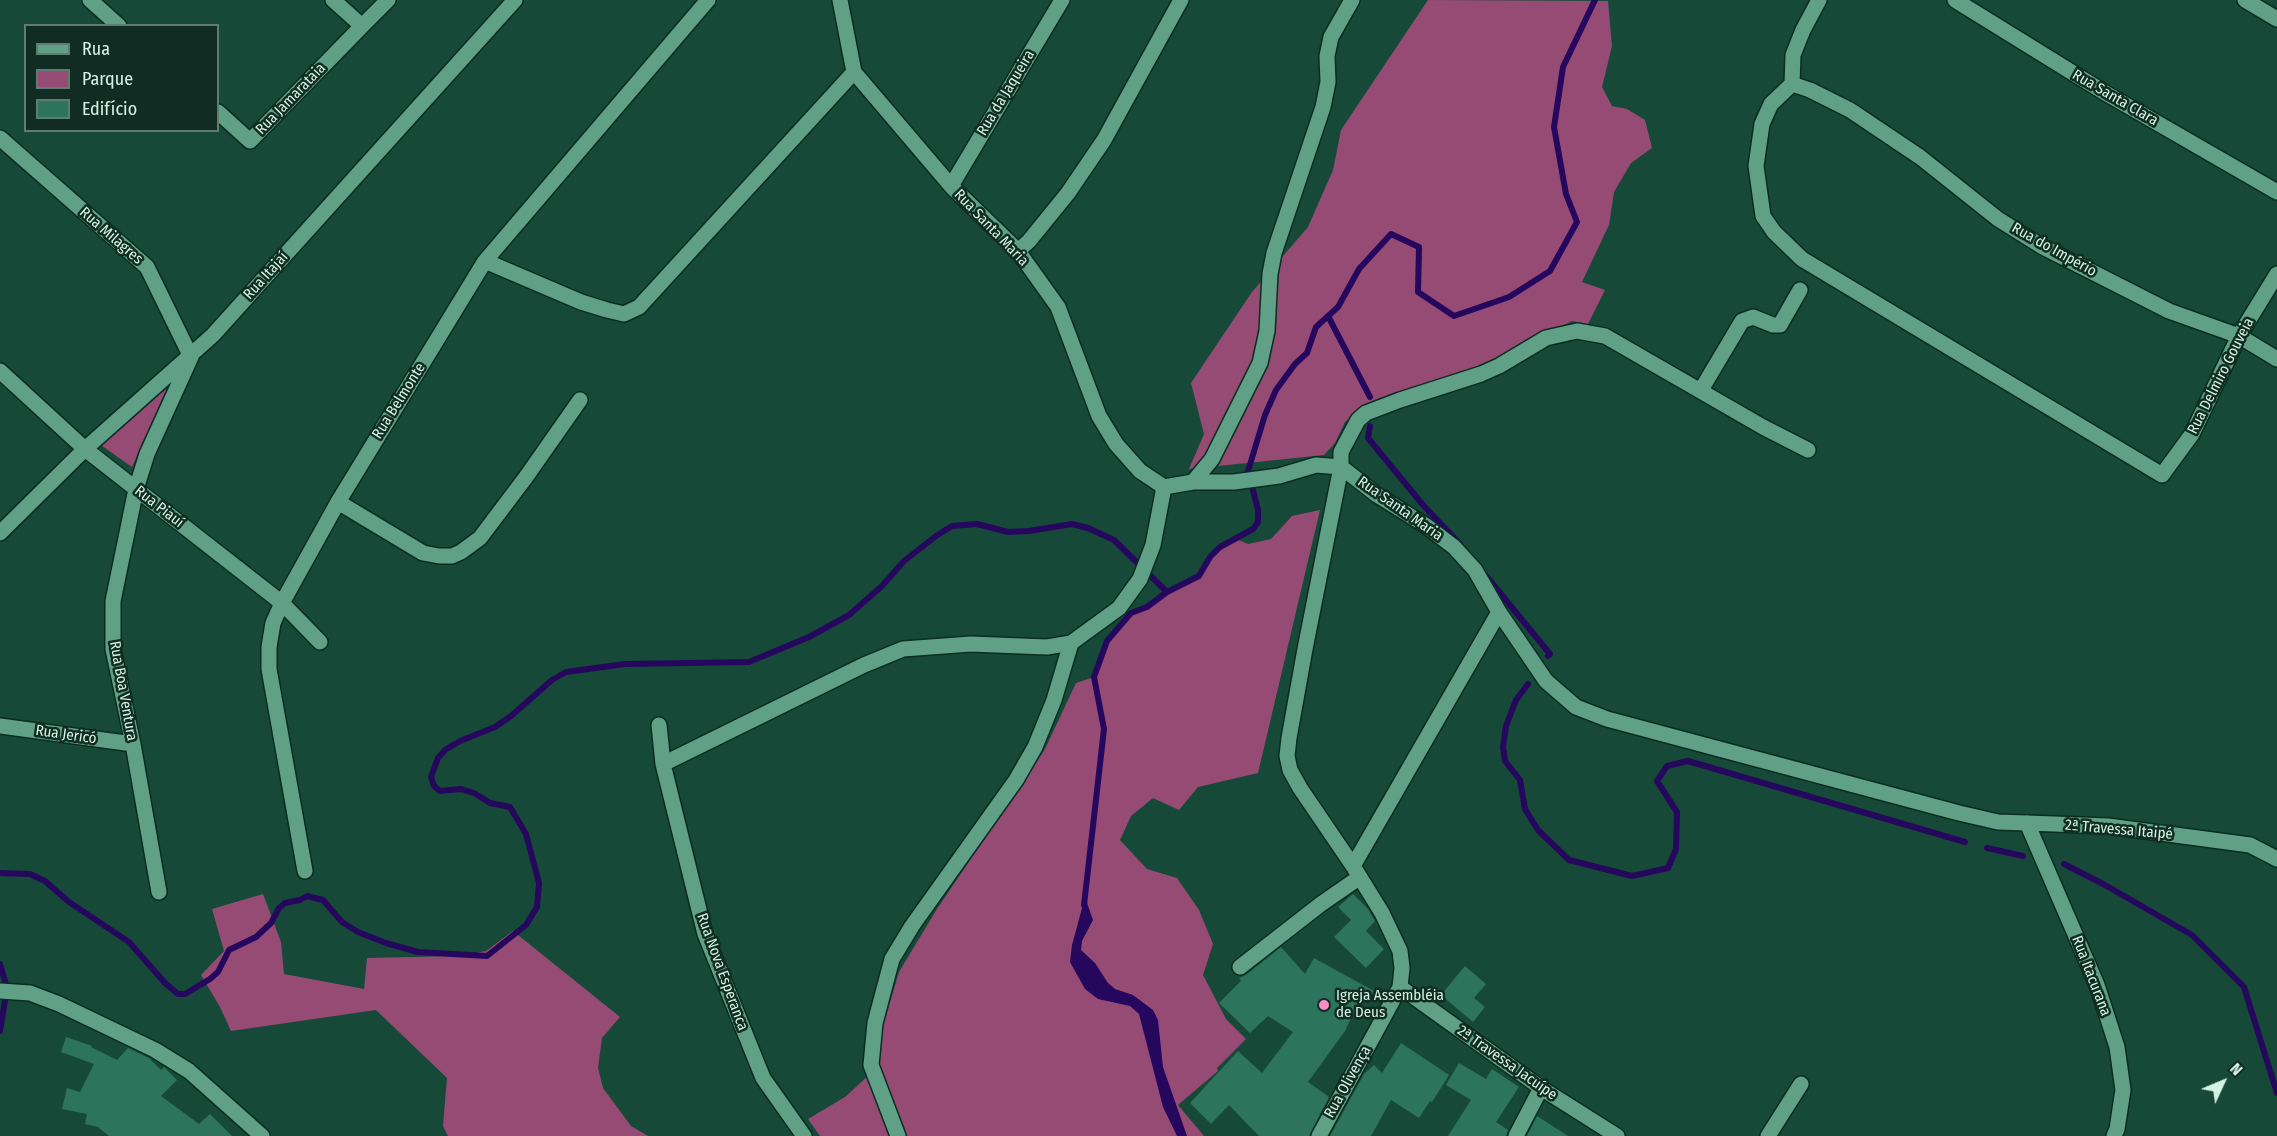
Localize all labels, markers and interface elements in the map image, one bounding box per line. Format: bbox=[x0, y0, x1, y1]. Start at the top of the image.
legend bbox=[24, 24, 219, 132]
text: Rua bbox=[82, 38, 110, 60]
street label: Rua da Jaqueira bbox=[973, 47, 1039, 139]
street label: Rua Jamarataia bbox=[252, 59, 330, 139]
street label: Rua Santa Clara bbox=[2069, 66, 2161, 130]
text: Parque bbox=[82, 68, 133, 90]
text: Edifício bbox=[82, 98, 137, 120]
street label: Rua Santa Maria bbox=[950, 186, 1032, 270]
street label: Rua Milagres bbox=[76, 204, 146, 268]
street label: Rua do Império bbox=[2008, 219, 2100, 281]
street label: Rua Itajaí bbox=[240, 249, 292, 303]
street label: Rua Delmiro Gouveia bbox=[2184, 315, 2258, 437]
street label: Rua Belmonte bbox=[369, 360, 429, 442]
street label: Rua Santa Maria bbox=[1354, 473, 1446, 545]
street label: Rua Piauí bbox=[131, 482, 187, 532]
street label: Rua Boa Ventura bbox=[105, 640, 141, 742]
street label: Rua Jericó bbox=[34, 722, 98, 748]
street label: 2ª Travessa Itaipé bbox=[2064, 816, 2174, 844]
street label: Rua Nova Esperanca bbox=[692, 911, 752, 1033]
street label: Rua Itacurana bbox=[2067, 933, 2115, 1019]
place label: Igreja Assembléia de Deus bbox=[1336, 987, 1444, 1022]
marker: Igreja Assembléia de Deus bbox=[1317, 998, 1331, 1012]
street label: 2ª Travessa Jacuípe bbox=[1454, 1022, 1560, 1104]
street label: Rua Olivença bbox=[1321, 1043, 1375, 1121]
north arrow bbox=[2193, 1052, 2253, 1112]
text: N bbox=[2226, 1059, 2246, 1079]

